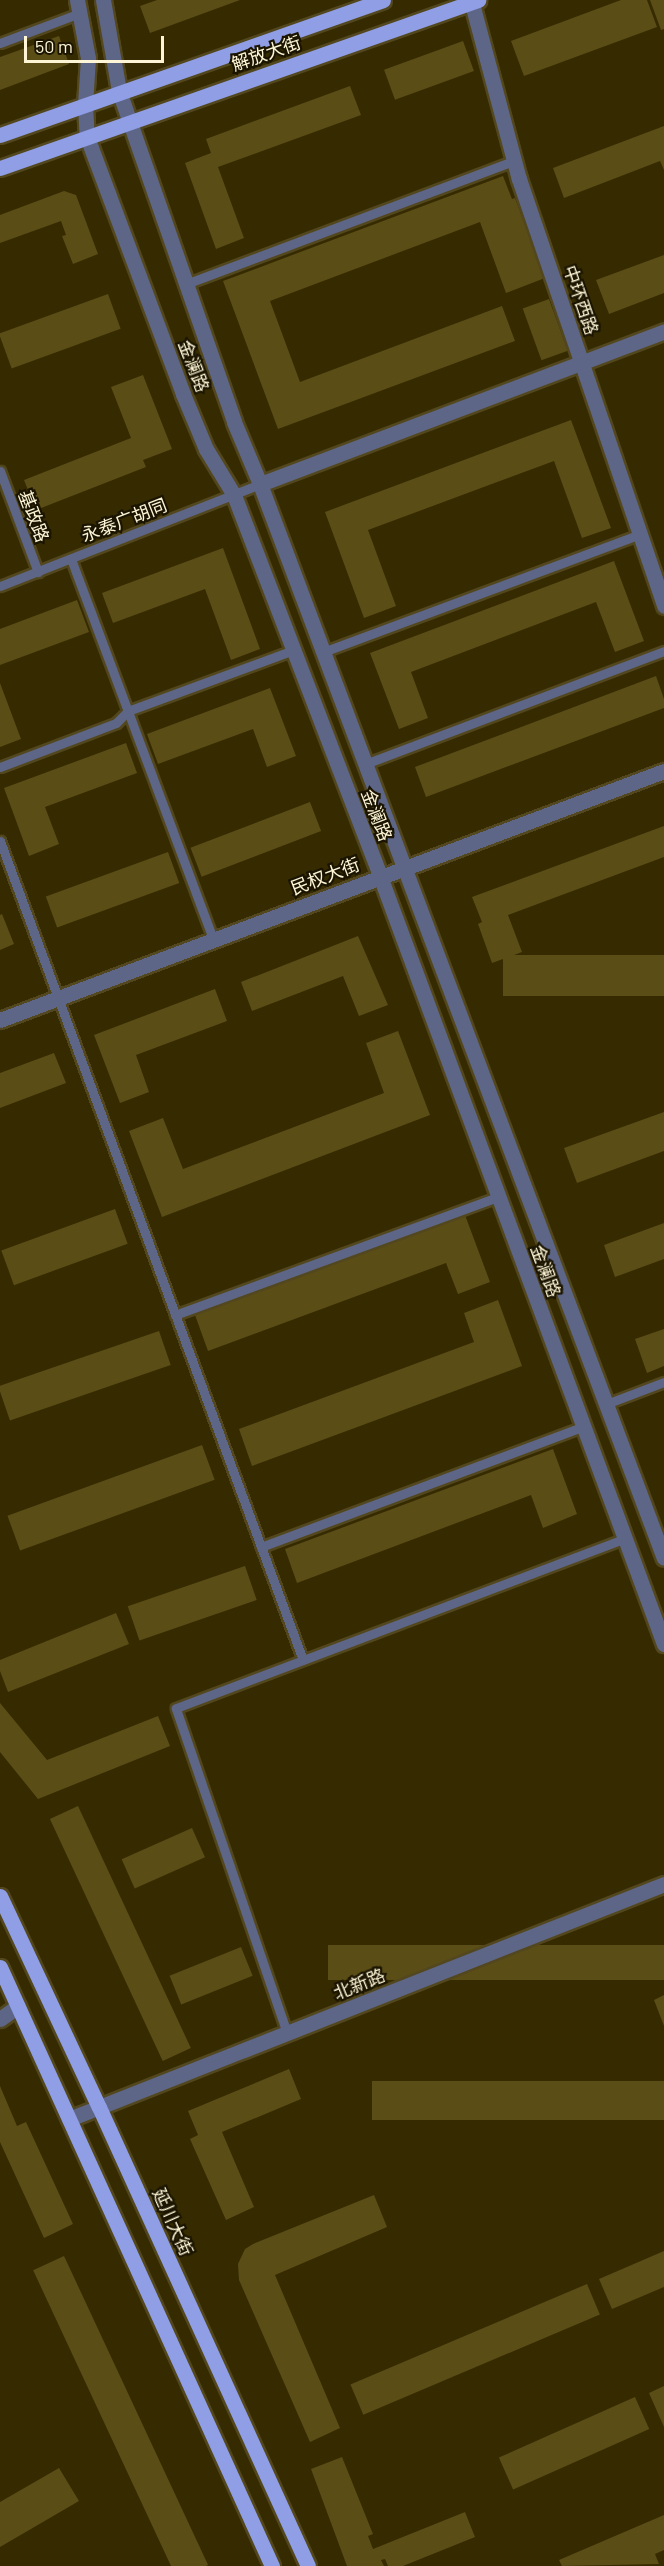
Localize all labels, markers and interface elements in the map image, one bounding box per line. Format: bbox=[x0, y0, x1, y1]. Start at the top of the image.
scale bar bbox=[27, 24, 166, 62]
street label: 解放大街 bbox=[228, 31, 304, 75]
text: 50 m bbox=[35, 35, 73, 57]
street label: 中环西路 bbox=[559, 262, 603, 338]
street label: 金澜路 bbox=[174, 337, 214, 395]
street label: 基政路 bbox=[14, 487, 54, 545]
street label: 永泰广胡同 bbox=[78, 494, 170, 546]
street label: 金澜路 bbox=[357, 786, 397, 844]
street label: 民权大街 bbox=[288, 853, 362, 899]
street label: 金澜路 bbox=[527, 1242, 565, 1300]
street label: 北新路 bbox=[330, 1964, 388, 2004]
street label: 延川大街 bbox=[148, 2185, 198, 2259]

